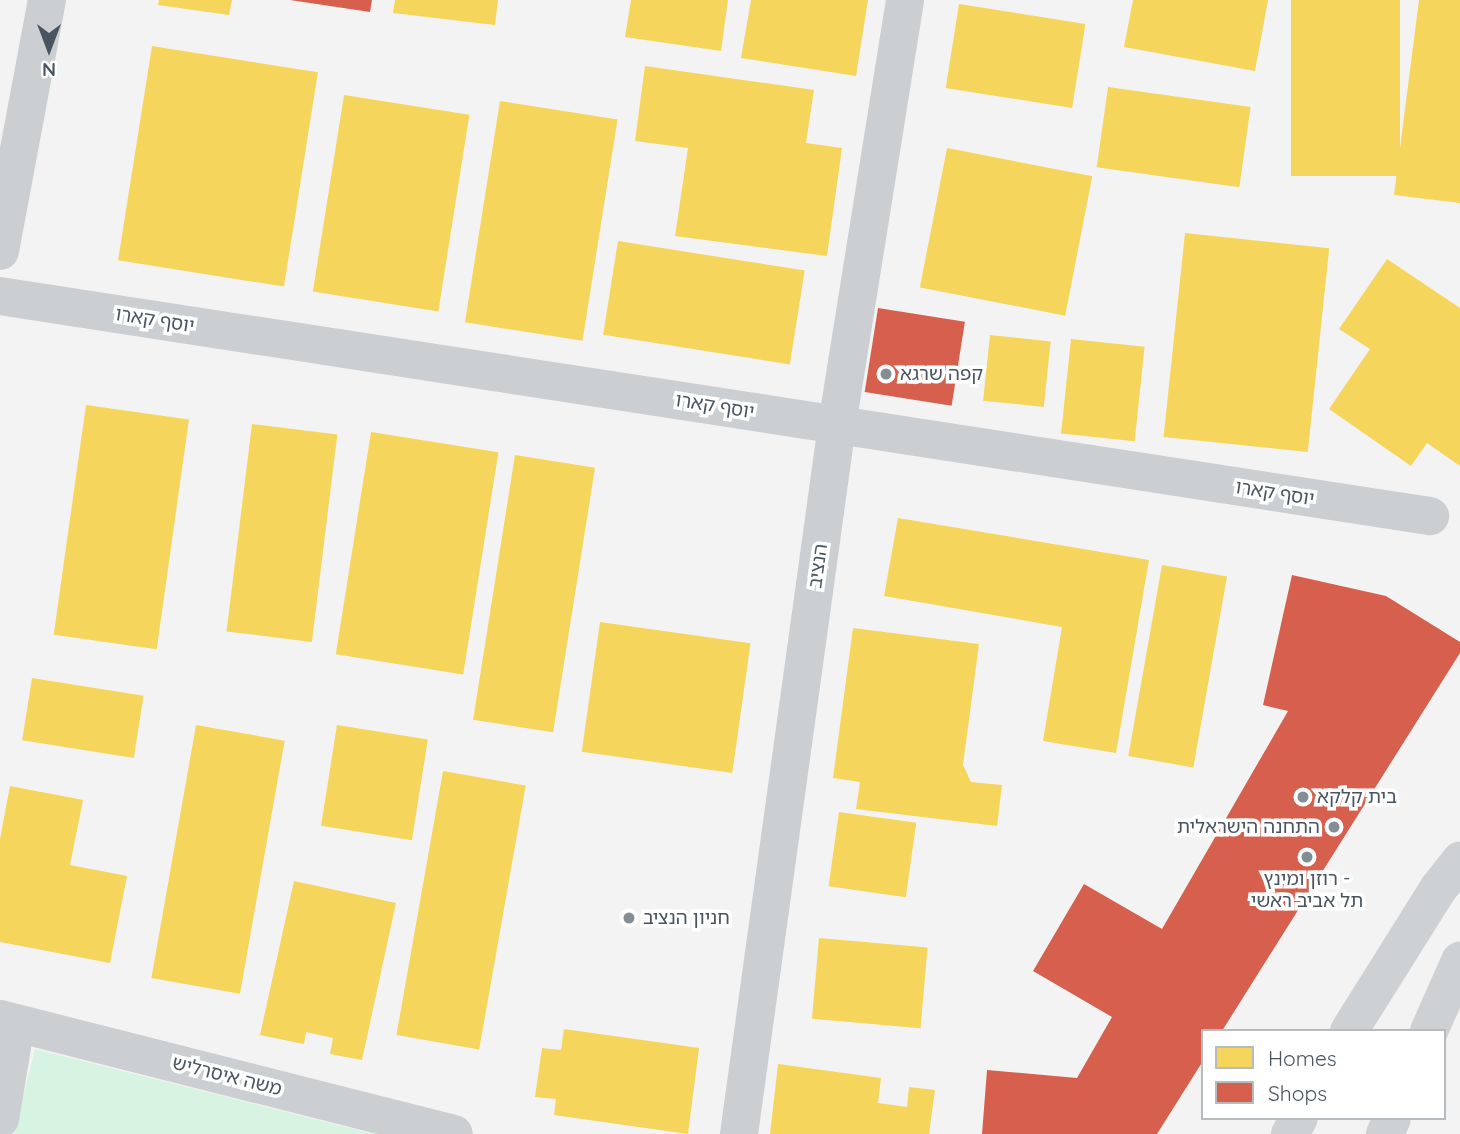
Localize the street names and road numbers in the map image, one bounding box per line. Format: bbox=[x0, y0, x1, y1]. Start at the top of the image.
street label: יוסף קארו bbox=[114, 303, 196, 337]
street label: יוסף קארו bbox=[674, 389, 756, 423]
street label: יוסף קארו bbox=[1234, 476, 1316, 510]
street label: הנציב bbox=[804, 542, 832, 590]
street label: משה איסרליש bbox=[170, 1051, 284, 1101]

